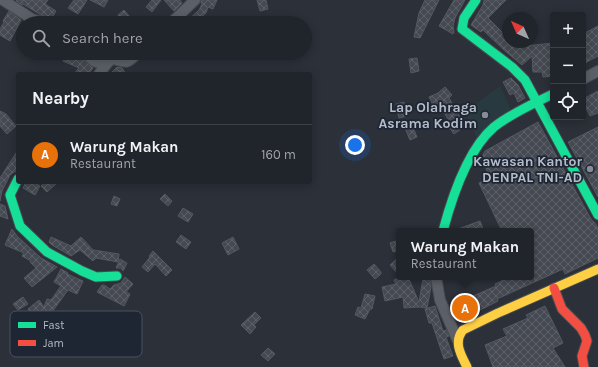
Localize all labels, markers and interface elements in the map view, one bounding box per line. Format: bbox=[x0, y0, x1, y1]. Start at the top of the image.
north arrow bbox=[502, 12, 538, 48]
map controls bbox=[550, 12, 586, 120]
button: + bbox=[550, 12, 586, 48]
search box bbox=[16, 16, 312, 60]
icon: search bbox=[30, 27, 52, 49]
text: Search here bbox=[62, 29, 143, 47]
button: − bbox=[550, 48, 586, 84]
button: locate bbox=[550, 84, 586, 120]
text: Nearby bbox=[32, 88, 89, 108]
place label: Lap Olahraga Asrama Kodim bbox=[379, 99, 477, 132]
marker: Lap Olahraga Asrama Kodim bbox=[480, 110, 490, 120]
your location bbox=[345, 135, 365, 155]
text: Warung Makan bbox=[70, 138, 178, 156]
text: A bbox=[41, 147, 49, 162]
text: 160 m bbox=[261, 147, 296, 162]
place label: Kawasan Kantor DENPAL TNI-AD bbox=[473, 153, 583, 186]
text: Restaurant bbox=[70, 156, 136, 171]
marker: Kawasan Kantor DENPAL TNI-AD bbox=[585, 164, 595, 174]
popup bbox=[396, 228, 534, 280]
text: Warung Makan bbox=[411, 238, 519, 256]
text: Restaurant bbox=[411, 256, 477, 271]
pin: A bbox=[452, 293, 478, 323]
legend bbox=[10, 311, 142, 357]
text: Fast bbox=[43, 319, 64, 332]
text: Jam bbox=[43, 337, 64, 350]

